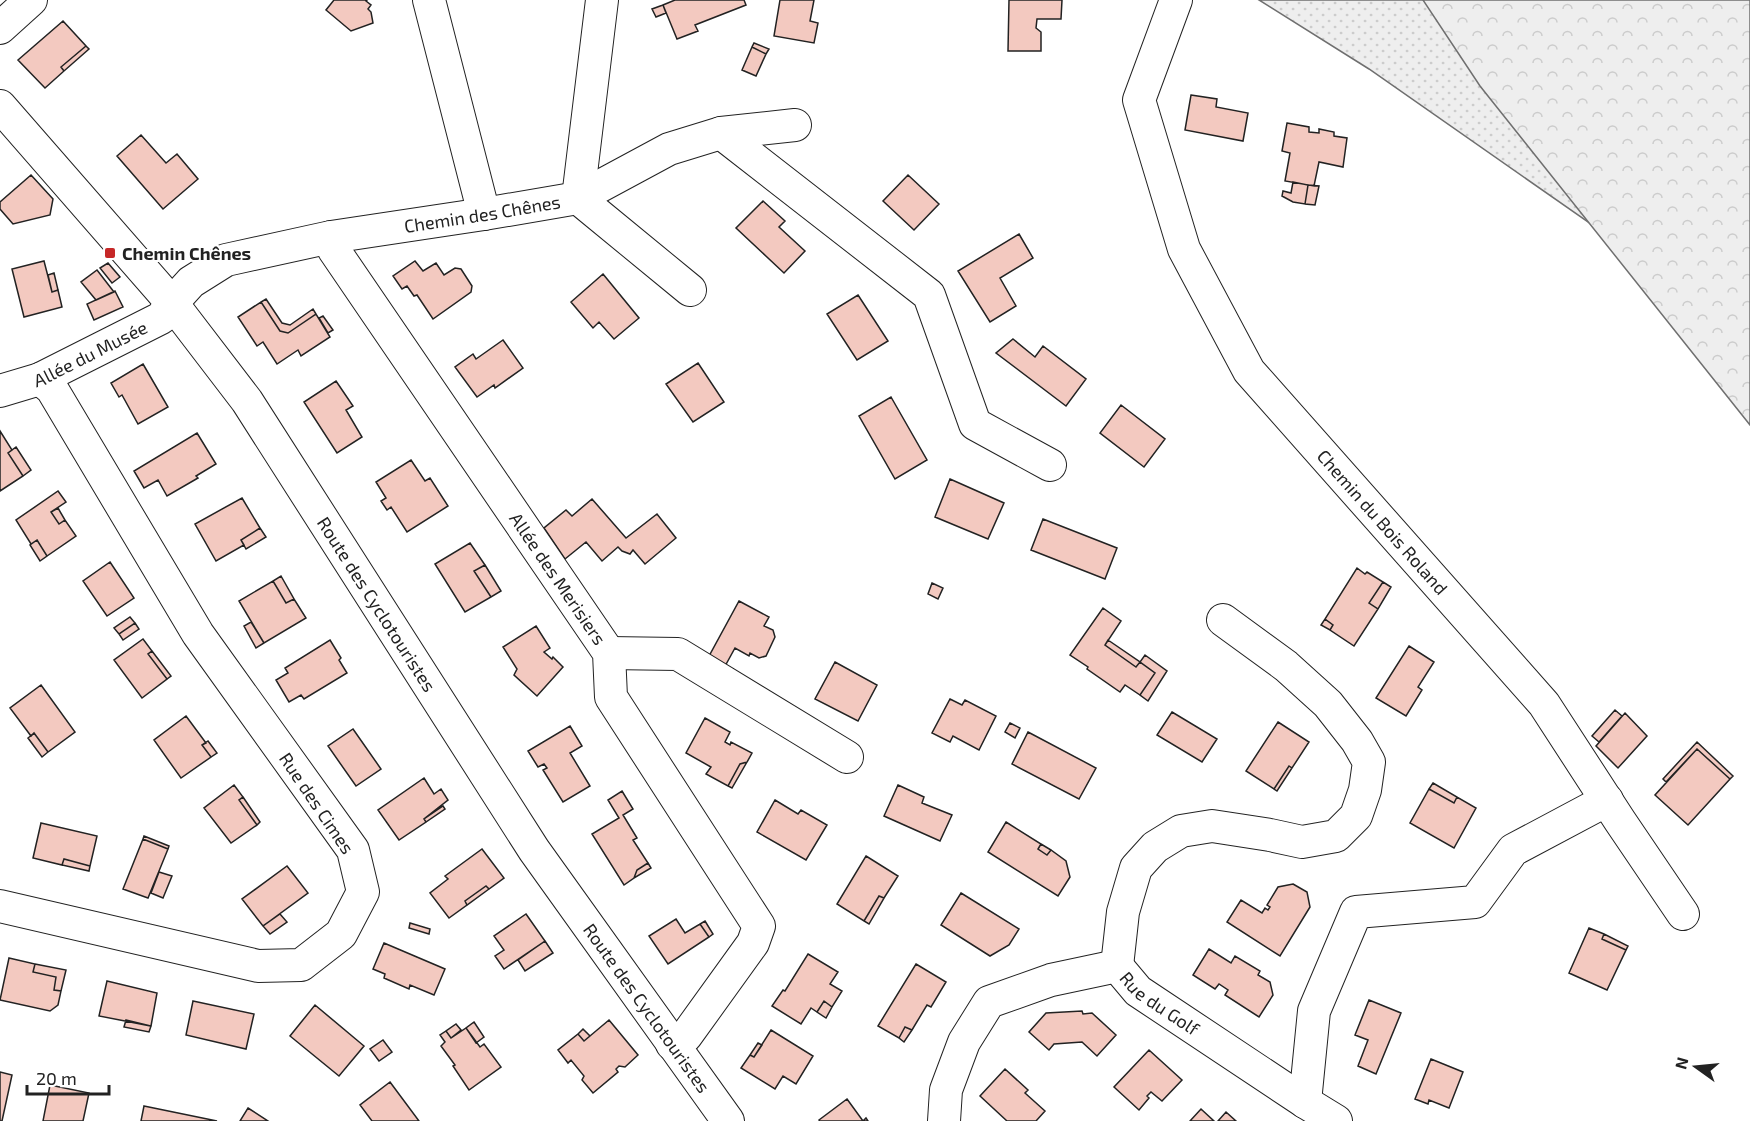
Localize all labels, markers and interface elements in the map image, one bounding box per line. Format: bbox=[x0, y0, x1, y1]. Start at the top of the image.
street label: Chemin des Chênes bbox=[403, 190, 562, 237]
place label: Chemin Chênes bbox=[122, 242, 251, 264]
marker: Chemin Chênes bbox=[103, 246, 117, 260]
street label: Allée du Musée bbox=[31, 316, 151, 391]
street label: Chemin du Bois Roland bbox=[1313, 445, 1453, 599]
street label: Allée des Merisiers bbox=[505, 508, 611, 649]
street label: Route des Cyclotouristes bbox=[313, 513, 441, 696]
street label: Rue des Cimes bbox=[275, 748, 359, 858]
street label: Route des Cyclotouristes bbox=[579, 919, 715, 1097]
street label: Rue du Golf bbox=[1115, 967, 1204, 1040]
north arrow bbox=[1666, 1037, 1726, 1097]
text: N bbox=[1670, 1055, 1692, 1071]
scale bar bbox=[27, 1058, 110, 1096]
text: 20 m bbox=[36, 1067, 77, 1089]

